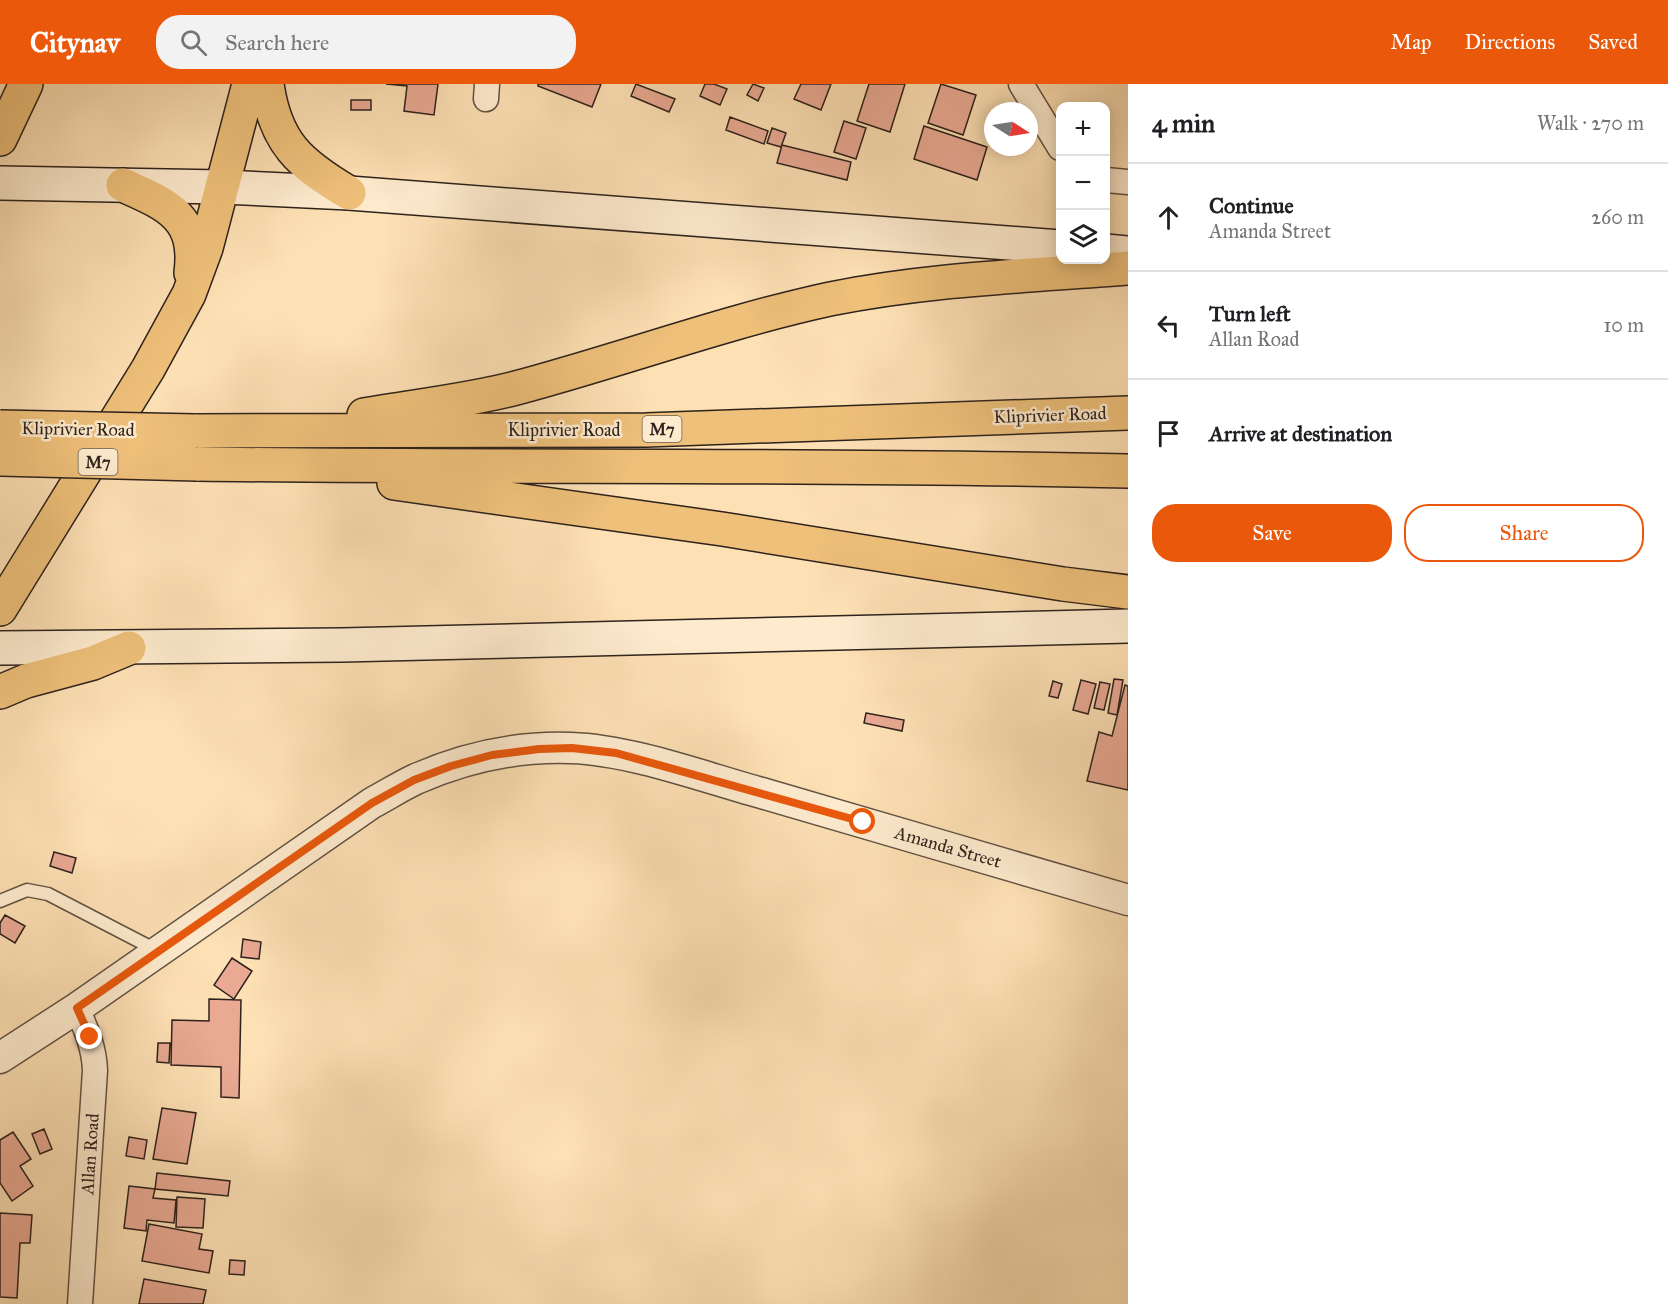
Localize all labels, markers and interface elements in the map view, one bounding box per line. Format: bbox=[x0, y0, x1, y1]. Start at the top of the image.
search box bbox=[156, 15, 576, 69]
text: Citynav bbox=[30, 25, 120, 60]
icon: search bbox=[177, 26, 210, 59]
text: Search here bbox=[225, 29, 329, 56]
text: Map bbox=[1391, 29, 1432, 55]
text: Directions bbox=[1465, 29, 1555, 55]
text: Saved bbox=[1588, 29, 1638, 55]
north arrow bbox=[984, 102, 1038, 156]
map controls bbox=[1056, 102, 1110, 264]
button: + bbox=[1056, 102, 1110, 156]
text: 4 min bbox=[1152, 107, 1215, 139]
text: Walk · 270 m bbox=[1537, 111, 1644, 135]
button: − bbox=[1056, 156, 1110, 210]
text: Continue bbox=[1209, 192, 1294, 219]
icon: ahead bbox=[1152, 201, 1185, 234]
text: 260 m bbox=[1591, 205, 1644, 229]
button: layers bbox=[1056, 210, 1110, 264]
text: Amanda Street bbox=[1209, 219, 1331, 243]
text: Turn left bbox=[1209, 300, 1291, 327]
icon: left bbox=[1152, 309, 1185, 342]
text: 10 m bbox=[1603, 313, 1644, 337]
text: Allan Road bbox=[1209, 327, 1299, 351]
street label: Kliprivier Road bbox=[993, 402, 1107, 428]
road number: M7 bbox=[642, 416, 682, 442]
street label: Kliprivier Road bbox=[21, 417, 135, 441]
icon: arrive bbox=[1152, 417, 1185, 450]
street label: Kliprivier Road bbox=[507, 419, 621, 441]
text: Arrive at destination bbox=[1209, 420, 1392, 447]
road number: M7 bbox=[78, 449, 118, 475]
button: Save bbox=[1152, 504, 1392, 562]
button: Share bbox=[1404, 504, 1644, 562]
route start bbox=[849, 808, 875, 834]
street label: Amanda Street bbox=[891, 821, 1004, 873]
route end bbox=[76, 1023, 102, 1049]
street label: Allan Road bbox=[76, 1113, 104, 1196]

